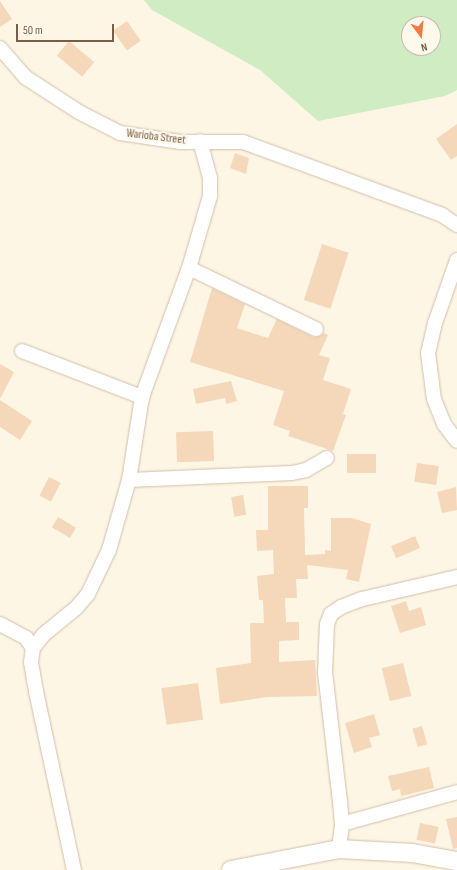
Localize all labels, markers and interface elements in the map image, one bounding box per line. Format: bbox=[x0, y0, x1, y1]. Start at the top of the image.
scale bar bbox=[18, 16, 116, 42]
north arrow bbox=[401, 16, 441, 56]
text: 50 m bbox=[23, 23, 43, 38]
text: N bbox=[420, 40, 429, 54]
street label: Warioba Street bbox=[126, 126, 186, 148]

